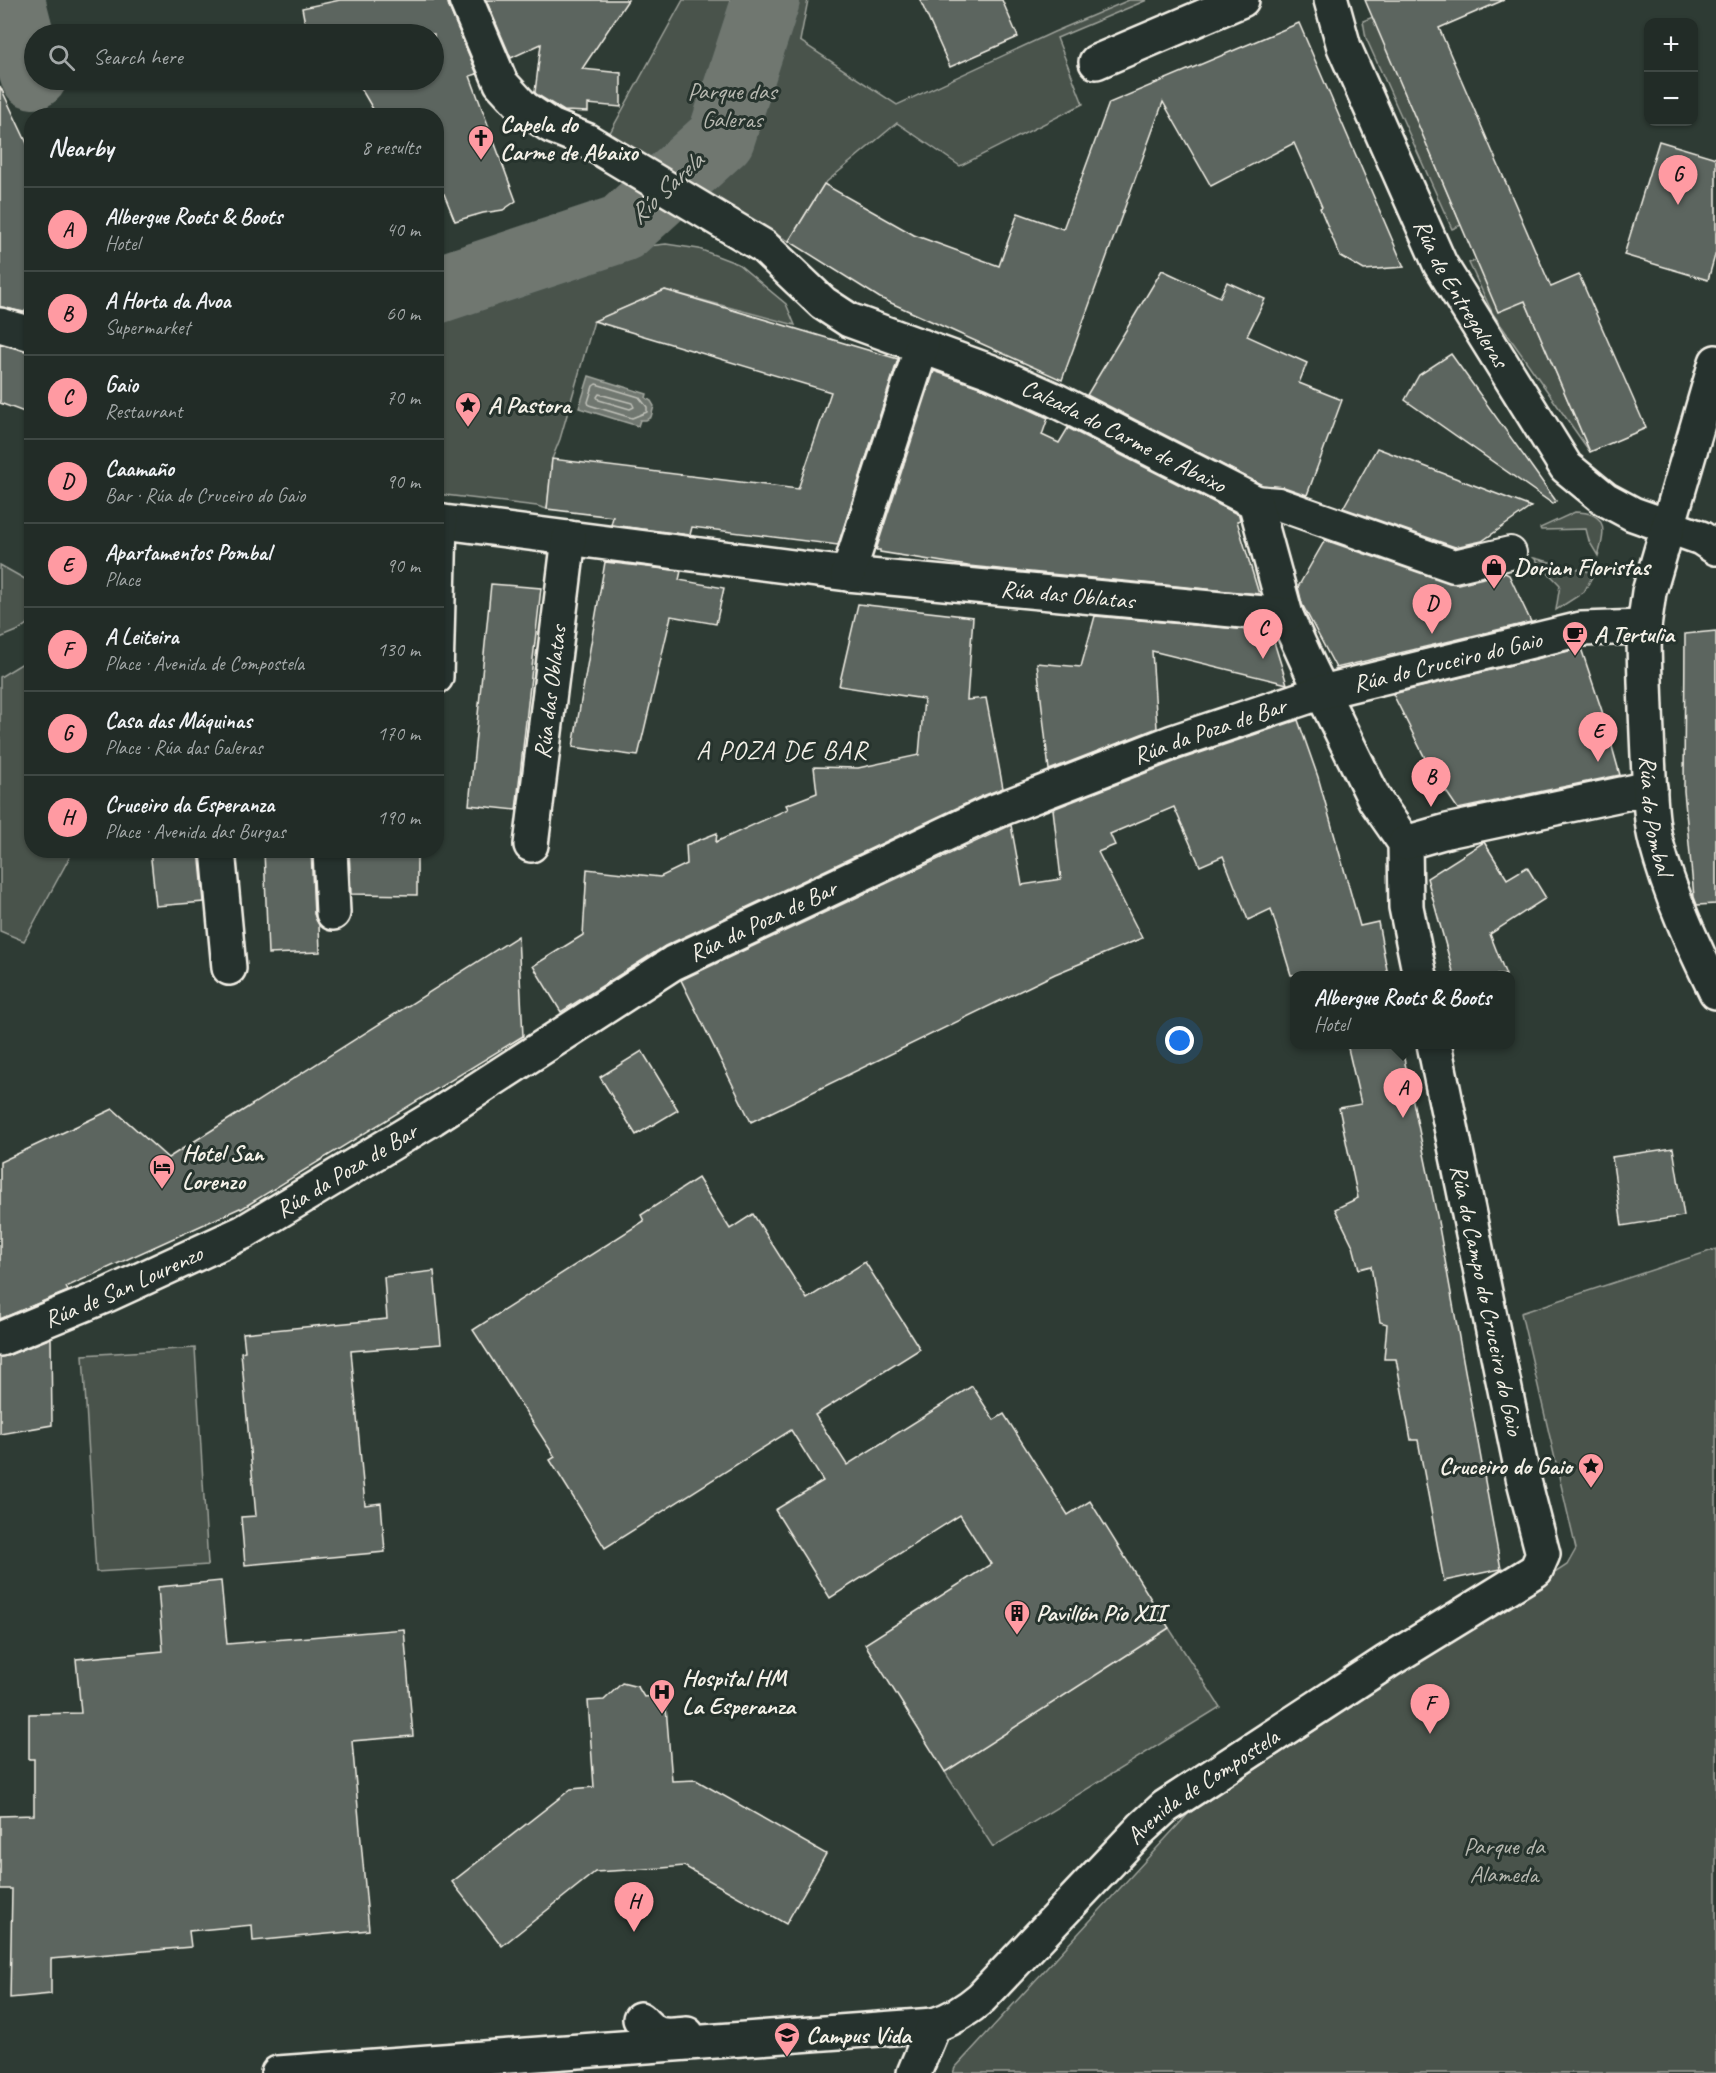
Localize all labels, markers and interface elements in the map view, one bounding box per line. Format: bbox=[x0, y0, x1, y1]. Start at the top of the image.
map controls bbox=[1644, 18, 1698, 126]
button: + bbox=[1644, 18, 1698, 72]
search box bbox=[24, 24, 444, 90]
icon: search bbox=[45, 41, 78, 74]
text: Search here bbox=[93, 43, 183, 71]
button: − bbox=[1644, 72, 1698, 126]
park label: Parque das Galeras bbox=[688, 76, 779, 134]
place label: Capela do Carme de Abaixo bbox=[500, 109, 640, 167]
church icon: Capela do Carme de Abaixo bbox=[466, 123, 496, 161]
text: Nearby bbox=[48, 131, 113, 164]
text: 8 results bbox=[361, 135, 420, 160]
water label: Río Sarela bbox=[621, 143, 712, 231]
pin: G bbox=[1658, 156, 1698, 205]
text: Albergue Roots & Boots bbox=[105, 203, 282, 231]
street label: Rúa de Entregaleras bbox=[1407, 215, 1517, 375]
text: A bbox=[62, 217, 73, 242]
text: 40 m bbox=[386, 217, 420, 242]
text: Hotel bbox=[105, 231, 140, 256]
text: A Horta da Avoa bbox=[105, 287, 231, 315]
text: B bbox=[62, 301, 73, 326]
text: 60 m bbox=[386, 301, 420, 326]
text: Supermarket bbox=[105, 315, 190, 340]
text: Gaio bbox=[105, 371, 138, 399]
street label: Calzada do Carme de Abaixo bbox=[1017, 372, 1232, 500]
text: C bbox=[63, 385, 72, 410]
text: 70 m bbox=[386, 385, 420, 410]
place icon: A Pastora bbox=[453, 390, 483, 428]
place label: A Pastora bbox=[488, 390, 573, 420]
text: Restaurant bbox=[105, 399, 182, 424]
text: Caamaño bbox=[105, 455, 174, 483]
text: D bbox=[62, 469, 73, 494]
text: 90 m bbox=[386, 469, 420, 494]
text: Bar · Rúa do Cruceiro do Gaio bbox=[105, 483, 305, 508]
text: Apartamentos Pombal bbox=[105, 539, 271, 567]
shop icon: Dorian Floristas bbox=[1479, 552, 1509, 590]
place label: Dorian Floristas bbox=[1514, 552, 1652, 582]
text: E bbox=[62, 553, 73, 578]
text: 90 m bbox=[386, 553, 420, 578]
text: Place bbox=[105, 567, 140, 592]
street label: Rúa das Oblatas bbox=[1000, 573, 1138, 616]
pin: D bbox=[1412, 584, 1452, 634]
pin: C bbox=[1244, 610, 1282, 659]
cafe icon: A Tertulia bbox=[1560, 619, 1590, 657]
place label: A Tertulia bbox=[1594, 619, 1676, 649]
street label: Rúa das Oblatas bbox=[527, 622, 573, 761]
text: A Leiteira bbox=[105, 623, 178, 651]
street label: Rúa do Cruceiro do Gaio bbox=[1350, 624, 1546, 699]
text: F bbox=[63, 637, 72, 662]
text: 130 m bbox=[377, 637, 420, 662]
text: Place · Avenida de Compostela bbox=[105, 651, 304, 676]
street label: Rúa da Poza de Bar bbox=[1129, 689, 1292, 771]
text: Casa das Máquinas bbox=[105, 707, 252, 735]
pin: E bbox=[1578, 712, 1618, 762]
text: G bbox=[63, 721, 72, 746]
text: 170 m bbox=[377, 721, 420, 746]
district label: A POZA DE BAR bbox=[696, 734, 869, 767]
text: Place · Rúa das Galeras bbox=[105, 735, 263, 760]
street label: Rúa do Pombal bbox=[1633, 755, 1681, 883]
pin: B bbox=[1412, 758, 1450, 807]
text: Cruceiro da Esperanza bbox=[105, 791, 274, 819]
text: H bbox=[62, 805, 73, 830]
text: 190 m bbox=[377, 805, 420, 830]
text: Place · Avenida das Burgas bbox=[105, 819, 286, 844]
street label: Rúa da Poza de Bar bbox=[684, 872, 843, 968]
popup bbox=[1290, 971, 1515, 1049]
text: Albergue Roots & Boots bbox=[1314, 984, 1491, 1012]
text: Hotel bbox=[1314, 1012, 1349, 1037]
your location bbox=[1165, 1026, 1194, 1055]
pin: A bbox=[1384, 1068, 1422, 1118]
street label: Rúa da Poza de Bar bbox=[270, 1115, 425, 1224]
place label: Hotel San Lorenzo bbox=[182, 1138, 265, 1196]
hotel icon: Hotel San Lorenzo bbox=[147, 1152, 177, 1190]
street label: Rúa do Campo do Cruceiro do Gaio bbox=[1444, 1162, 1531, 1439]
street label: Rúa de San Lourenzo bbox=[40, 1238, 209, 1334]
place label: Cruceiro do Gaio bbox=[1439, 1451, 1574, 1481]
place icon: Cruceiro do Gaio bbox=[1576, 1451, 1606, 1489]
building icon: Pavillón Pío XII bbox=[1002, 1598, 1032, 1636]
place label: Pavillón Pío XII bbox=[1036, 1598, 1171, 1628]
place label: Hospital HM La Esperanza bbox=[682, 1663, 797, 1721]
hospital icon: Hospital HM La Esperanza bbox=[647, 1677, 677, 1715]
pin: F bbox=[1410, 1684, 1450, 1734]
street label: Avenida de Compostela bbox=[1119, 1721, 1285, 1851]
park label: Parque da Alameda bbox=[1464, 1831, 1546, 1889]
pin: H bbox=[614, 1882, 654, 1932]
school or university icon: Campus Vida bbox=[772, 2020, 802, 2058]
place label: Campus Vida bbox=[806, 2020, 913, 2050]

